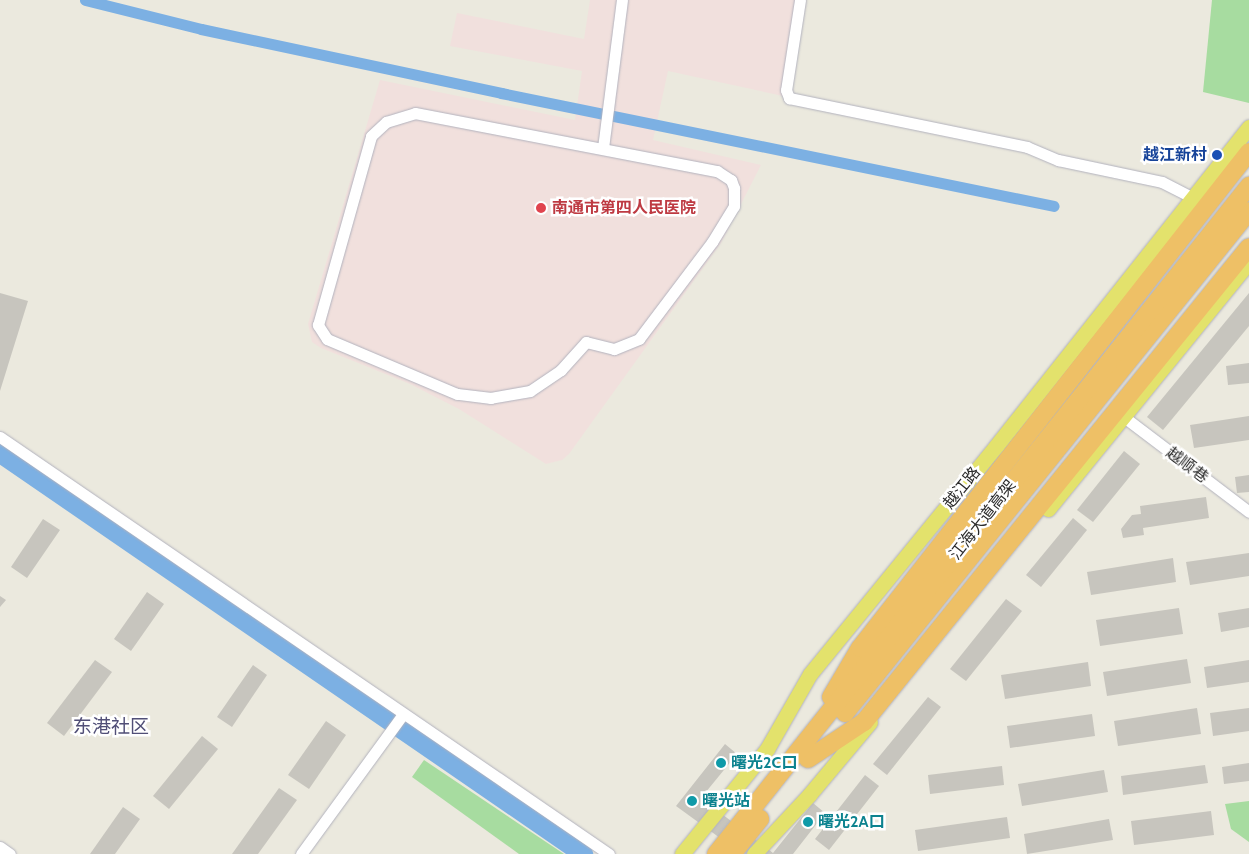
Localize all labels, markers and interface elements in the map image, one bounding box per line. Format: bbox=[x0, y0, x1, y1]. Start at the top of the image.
place label: 越江新村 bbox=[1143, 145, 1207, 165]
marker: 越江新村 bbox=[1211, 149, 1223, 161]
place label: 南通市第四人民医院 bbox=[552, 198, 696, 218]
marker: 南通市第四人民医院 bbox=[534, 201, 548, 215]
street label: 越顺巷 bbox=[1162, 443, 1212, 487]
street label: 越江路 bbox=[939, 463, 985, 513]
street label: 江海大道高架 bbox=[946, 476, 1020, 564]
district label: 东港社区 bbox=[73, 716, 149, 738]
place label: 曙光2C口 bbox=[731, 753, 797, 773]
marker: 曙光2C口 bbox=[715, 757, 727, 769]
place label: 曙光站 bbox=[702, 791, 750, 811]
marker: 曙光站 bbox=[686, 795, 698, 807]
place label: 曙光2A口 bbox=[818, 812, 884, 832]
marker: 曙光2A口 bbox=[802, 816, 814, 828]

